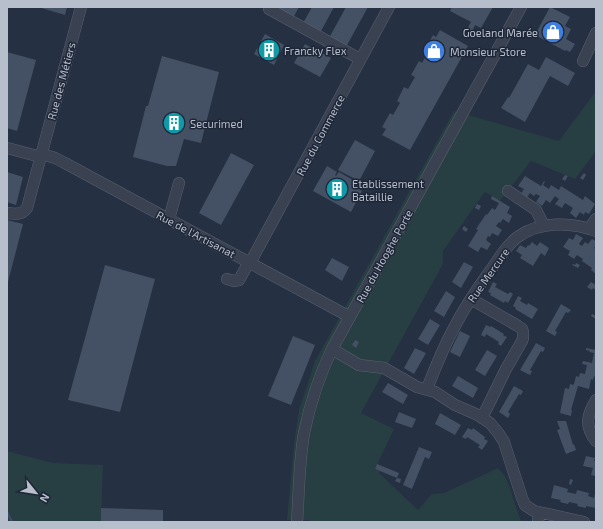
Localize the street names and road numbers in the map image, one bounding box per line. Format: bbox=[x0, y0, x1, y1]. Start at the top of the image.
street label: Rue des Métiers bbox=[44, 40, 78, 121]
street label: Rue du Commerce bbox=[293, 92, 347, 178]
street label: Rue du Hooghe Porte bbox=[353, 207, 415, 305]
street label: Rue de l'Artisanat bbox=[154, 208, 238, 260]
street label: Rue Mercure bbox=[465, 245, 511, 305]

